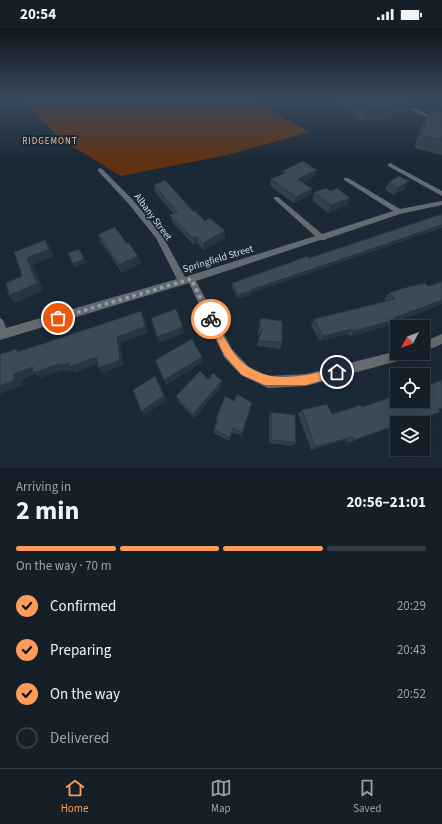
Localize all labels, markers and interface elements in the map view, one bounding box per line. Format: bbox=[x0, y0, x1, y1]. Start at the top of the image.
text: 20:54 bbox=[20, 4, 56, 25]
district label: RIDGEMONT bbox=[22, 135, 78, 148]
street label: Albany Street bbox=[131, 191, 176, 244]
street label: Springfield Street bbox=[181, 241, 255, 276]
courier bbox=[191, 299, 231, 339]
pin bbox=[41, 301, 75, 335]
icon: bag bbox=[47, 307, 69, 329]
icon: bike bbox=[200, 308, 222, 330]
north arrow bbox=[390, 320, 430, 360]
map controls bbox=[390, 320, 430, 456]
pin bbox=[320, 355, 354, 389]
icon: home bbox=[326, 361, 348, 383]
button: locate bbox=[390, 368, 430, 408]
button: layers bbox=[390, 416, 430, 456]
text: Arriving in bbox=[16, 478, 71, 496]
text: 2 min bbox=[16, 492, 79, 529]
text: 20:56–21:01 bbox=[346, 492, 426, 513]
text: On the way · 70 m bbox=[16, 557, 111, 575]
icon: check bbox=[16, 595, 38, 617]
text: Confirmed bbox=[50, 596, 116, 617]
text: 20:29 bbox=[397, 597, 426, 615]
icon: check bbox=[16, 639, 38, 661]
text: Preparing bbox=[50, 640, 111, 661]
text: 20:43 bbox=[397, 641, 426, 659]
icon: check bbox=[16, 683, 38, 705]
text: On the way bbox=[50, 684, 120, 705]
text: 20:52 bbox=[397, 685, 426, 703]
text: Delivered bbox=[50, 728, 109, 749]
tab: Home bbox=[61, 777, 88, 816]
tab: Map bbox=[210, 777, 232, 816]
tab: Saved bbox=[353, 777, 381, 816]

